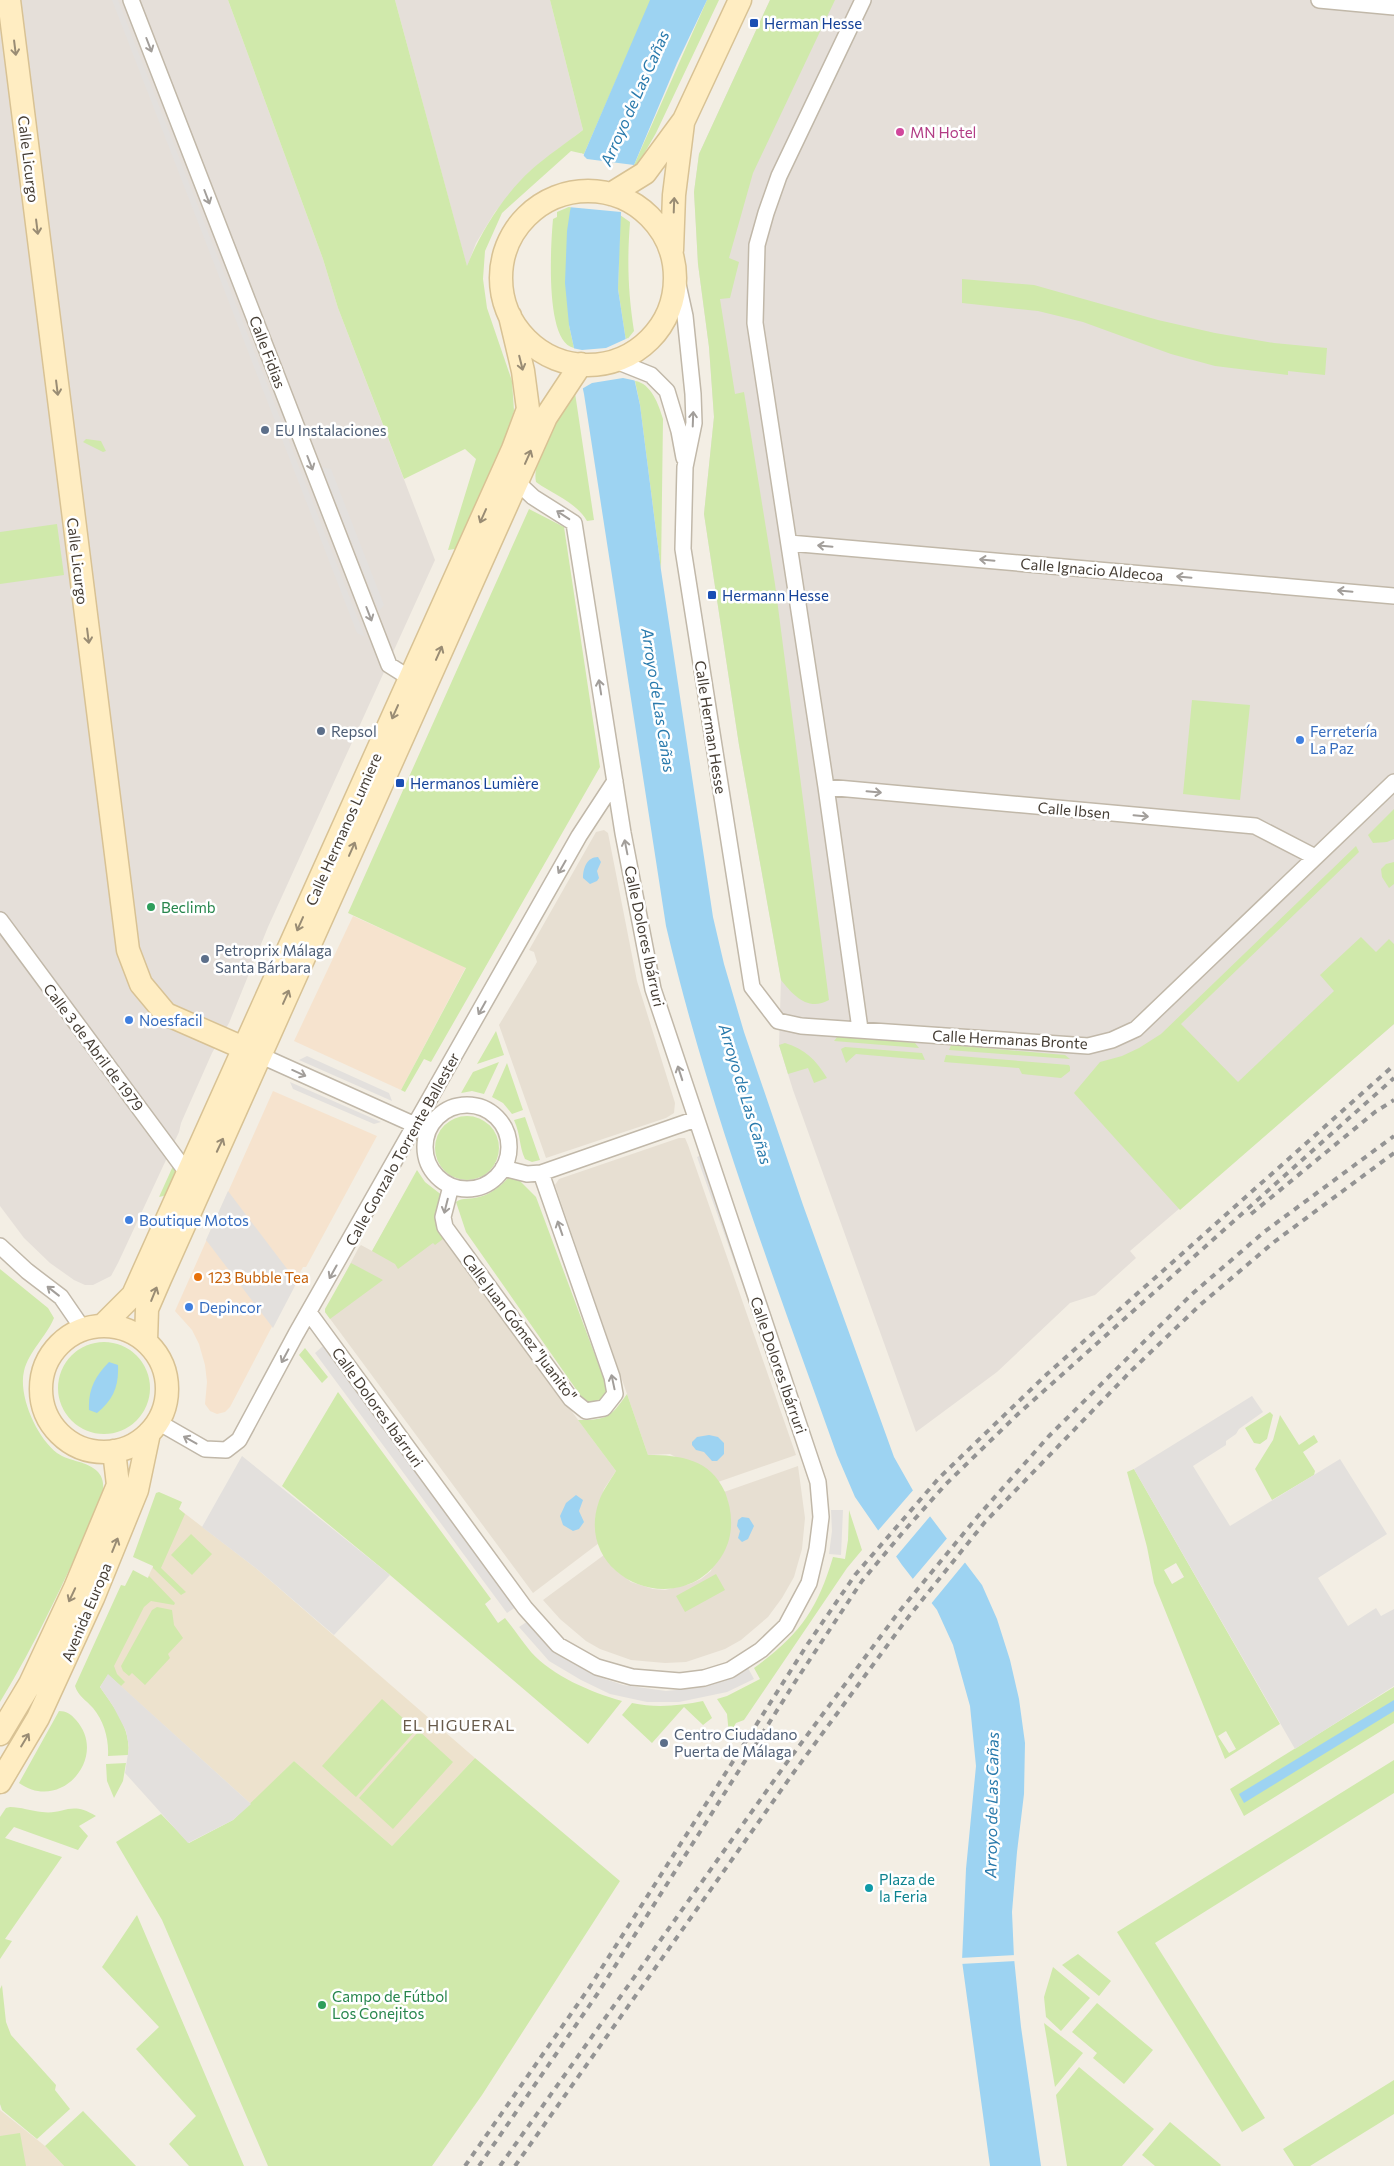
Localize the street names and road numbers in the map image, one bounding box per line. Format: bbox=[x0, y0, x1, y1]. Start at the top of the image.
street label: Calle Licurgo bbox=[15, 114, 43, 204]
street label: Calle Fidias bbox=[246, 313, 290, 391]
street label: Calle Licurgo bbox=[64, 516, 92, 606]
street label: Calle Ignacio Aldecoa bbox=[1020, 554, 1164, 584]
street label: Calle Herman Hesse bbox=[692, 659, 730, 795]
street label: Calle Hermanos Lumiere bbox=[301, 750, 385, 908]
street label: Calle Ibsen bbox=[1037, 798, 1111, 822]
street label: Calle Dolores Ibárruri bbox=[621, 864, 669, 1008]
street label: Calle 3 de Abril de 1979 bbox=[40, 980, 148, 1114]
street label: Calle Hermanas Bronte bbox=[932, 1026, 1088, 1052]
street label: Calle Gonzalo Torrente Ballester bbox=[341, 1049, 463, 1249]
street label: Calle Juan Gómez "Juanito" bbox=[459, 1250, 581, 1404]
street label: Calle Dolores Ibárruri bbox=[747, 1294, 811, 1436]
street label: Calle Dolores Ibárruri bbox=[328, 1344, 428, 1470]
street label: Avenida Europa bbox=[57, 1560, 115, 1664]

